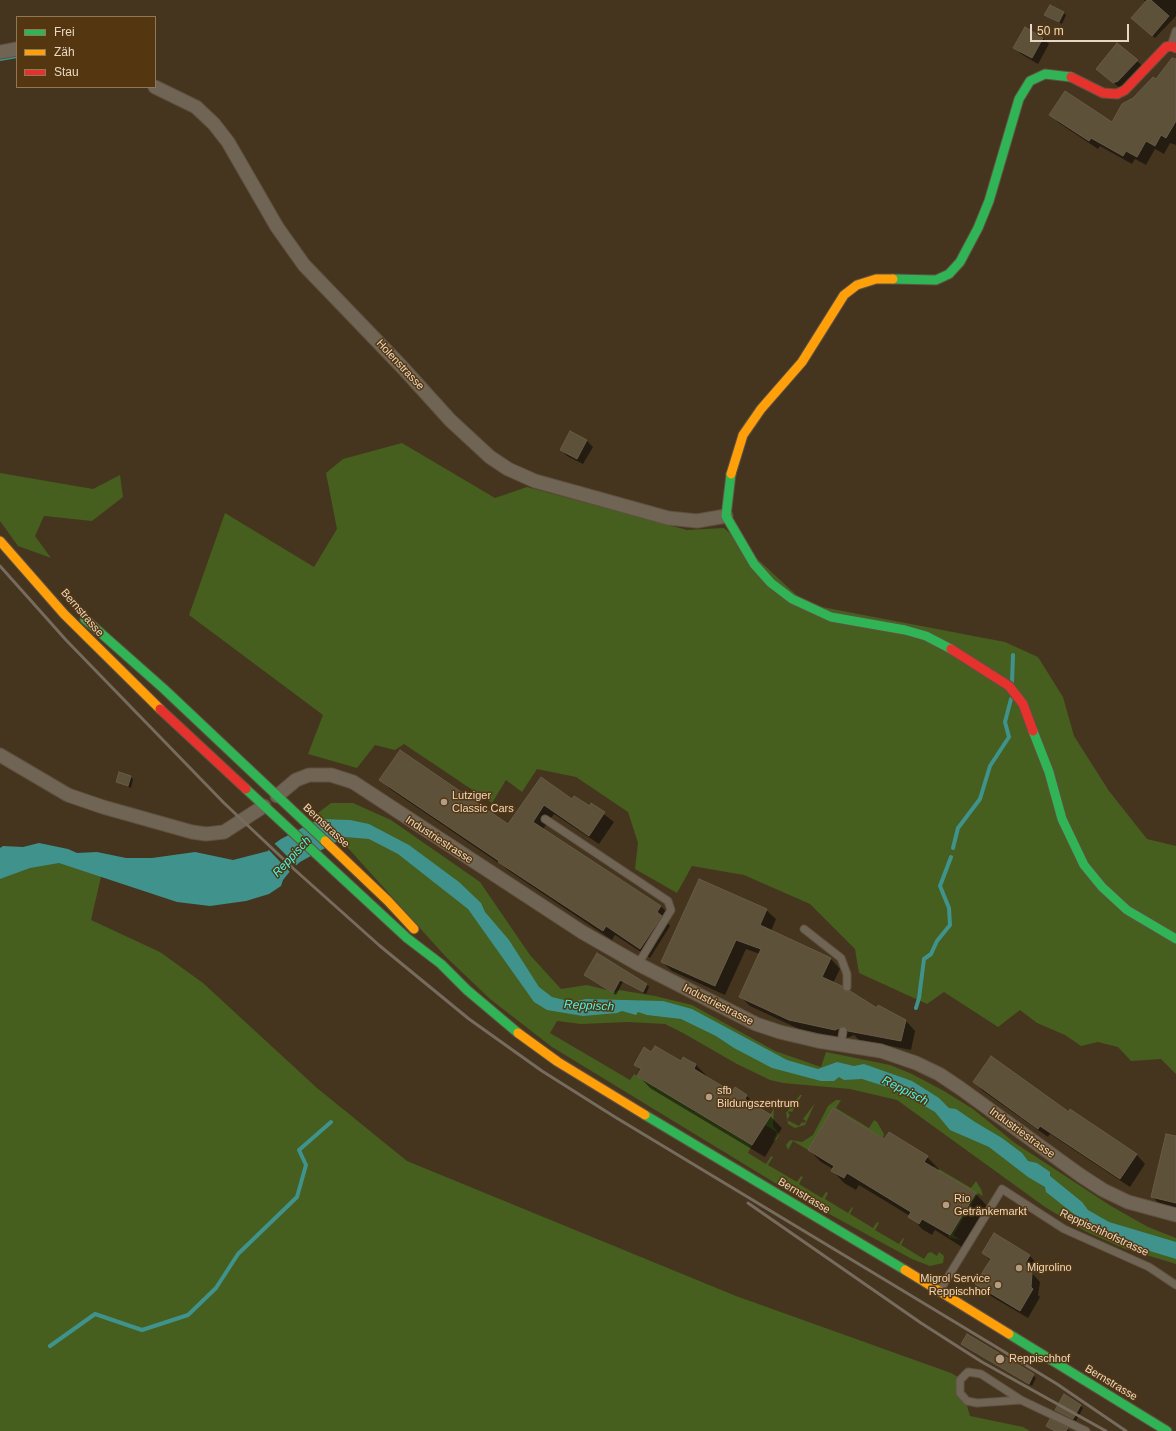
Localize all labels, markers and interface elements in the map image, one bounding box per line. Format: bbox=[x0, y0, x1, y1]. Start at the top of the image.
legend bbox=[16, 16, 156, 88]
scale bar bbox=[1032, 16, 1131, 42]
text: 50 m bbox=[1037, 24, 1064, 38]
text: Frei bbox=[54, 25, 75, 39]
text: Zäh bbox=[54, 45, 75, 59]
text: Stau bbox=[54, 65, 79, 79]
street label: Holenstrasse bbox=[373, 337, 427, 393]
street label: Bernstrasse bbox=[58, 587, 106, 639]
place label: Lutziger Classic Cars bbox=[452, 789, 514, 815]
marker: Lutziger Classic Cars bbox=[439, 797, 449, 807]
street label: Bernstrasse bbox=[300, 801, 352, 851]
street label: Industriestrasse bbox=[403, 813, 475, 867]
water label: Reppisch bbox=[270, 834, 314, 880]
street label: Industriestrasse bbox=[680, 981, 756, 1029]
water label: Reppisch bbox=[564, 998, 614, 1014]
water label: Reppisch bbox=[879, 1073, 931, 1109]
place label: sfb Bildungszentrum bbox=[717, 1084, 799, 1110]
marker: sfb Bildungszentrum bbox=[704, 1092, 714, 1102]
street label: Industriestrasse bbox=[987, 1105, 1057, 1161]
street label: Bernstrasse bbox=[775, 1175, 833, 1217]
place label: Rio Getränkemarkt bbox=[954, 1192, 1027, 1218]
marker: Rio Getränkemarkt bbox=[941, 1200, 951, 1210]
street label: Reppischhofstrasse bbox=[1057, 1207, 1151, 1259]
place label: Migrolino bbox=[1027, 1261, 1072, 1275]
marker: Migrolino bbox=[1014, 1263, 1024, 1273]
place label: Migrol Service Reppischhof bbox=[920, 1272, 990, 1298]
marker: Migrol Service Reppischhof bbox=[993, 1280, 1003, 1290]
place label: Reppischhof bbox=[1009, 1352, 1070, 1366]
marker: Reppischhof bbox=[994, 1353, 1006, 1365]
street label: Bernstrasse bbox=[1082, 1362, 1140, 1404]

